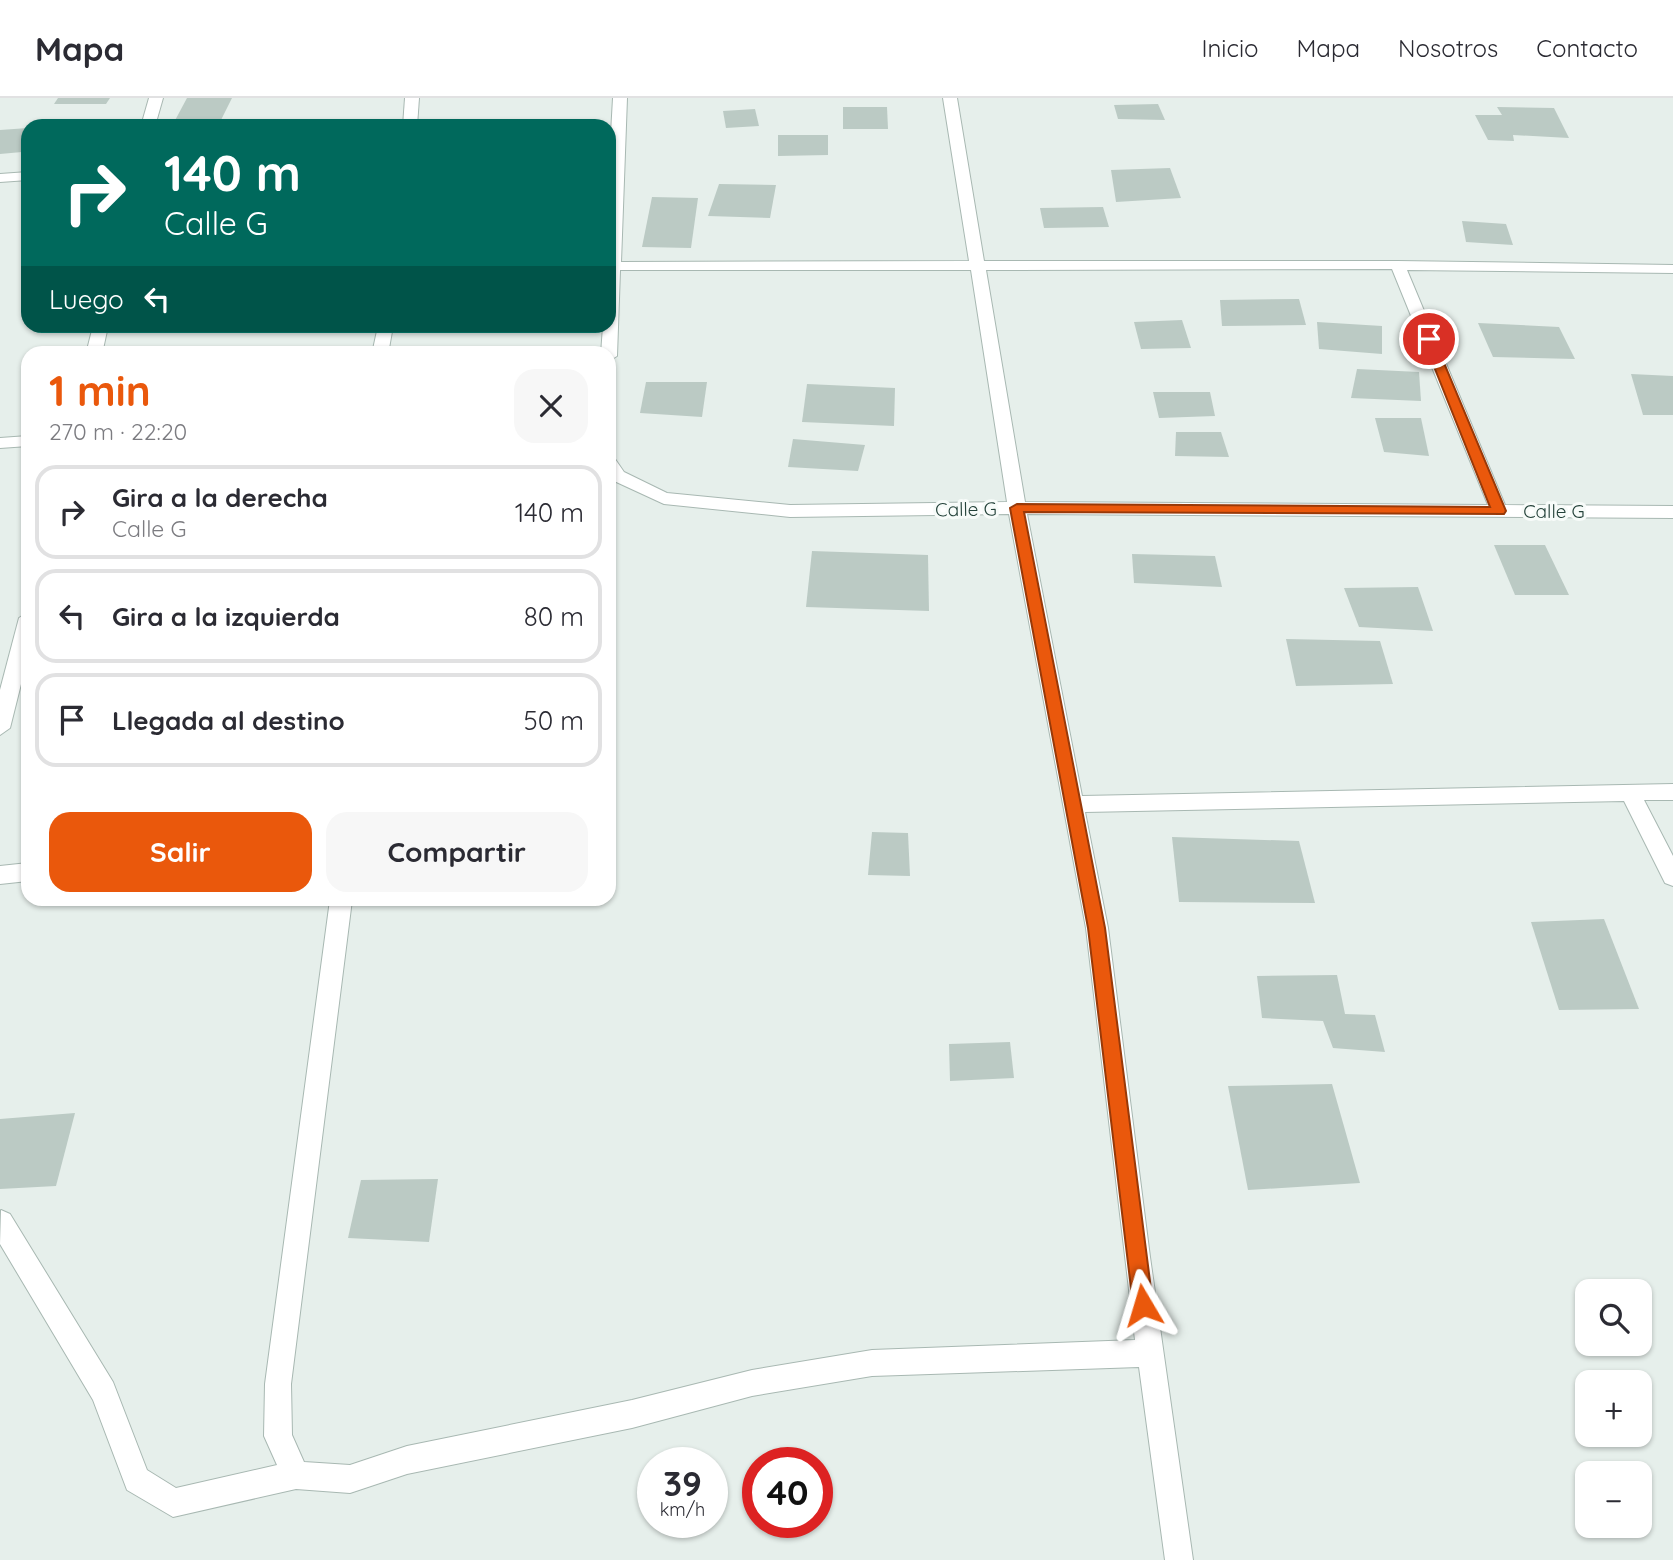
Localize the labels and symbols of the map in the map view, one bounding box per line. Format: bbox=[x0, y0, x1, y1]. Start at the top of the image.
pin bbox=[1399, 309, 1459, 369]
street label: Calle G bbox=[935, 496, 997, 522]
street label: Calle G bbox=[1523, 499, 1585, 523]
position arrow bbox=[1106, 1268, 1180, 1342]
speed limit sign: 40 bbox=[742, 1447, 833, 1538]

